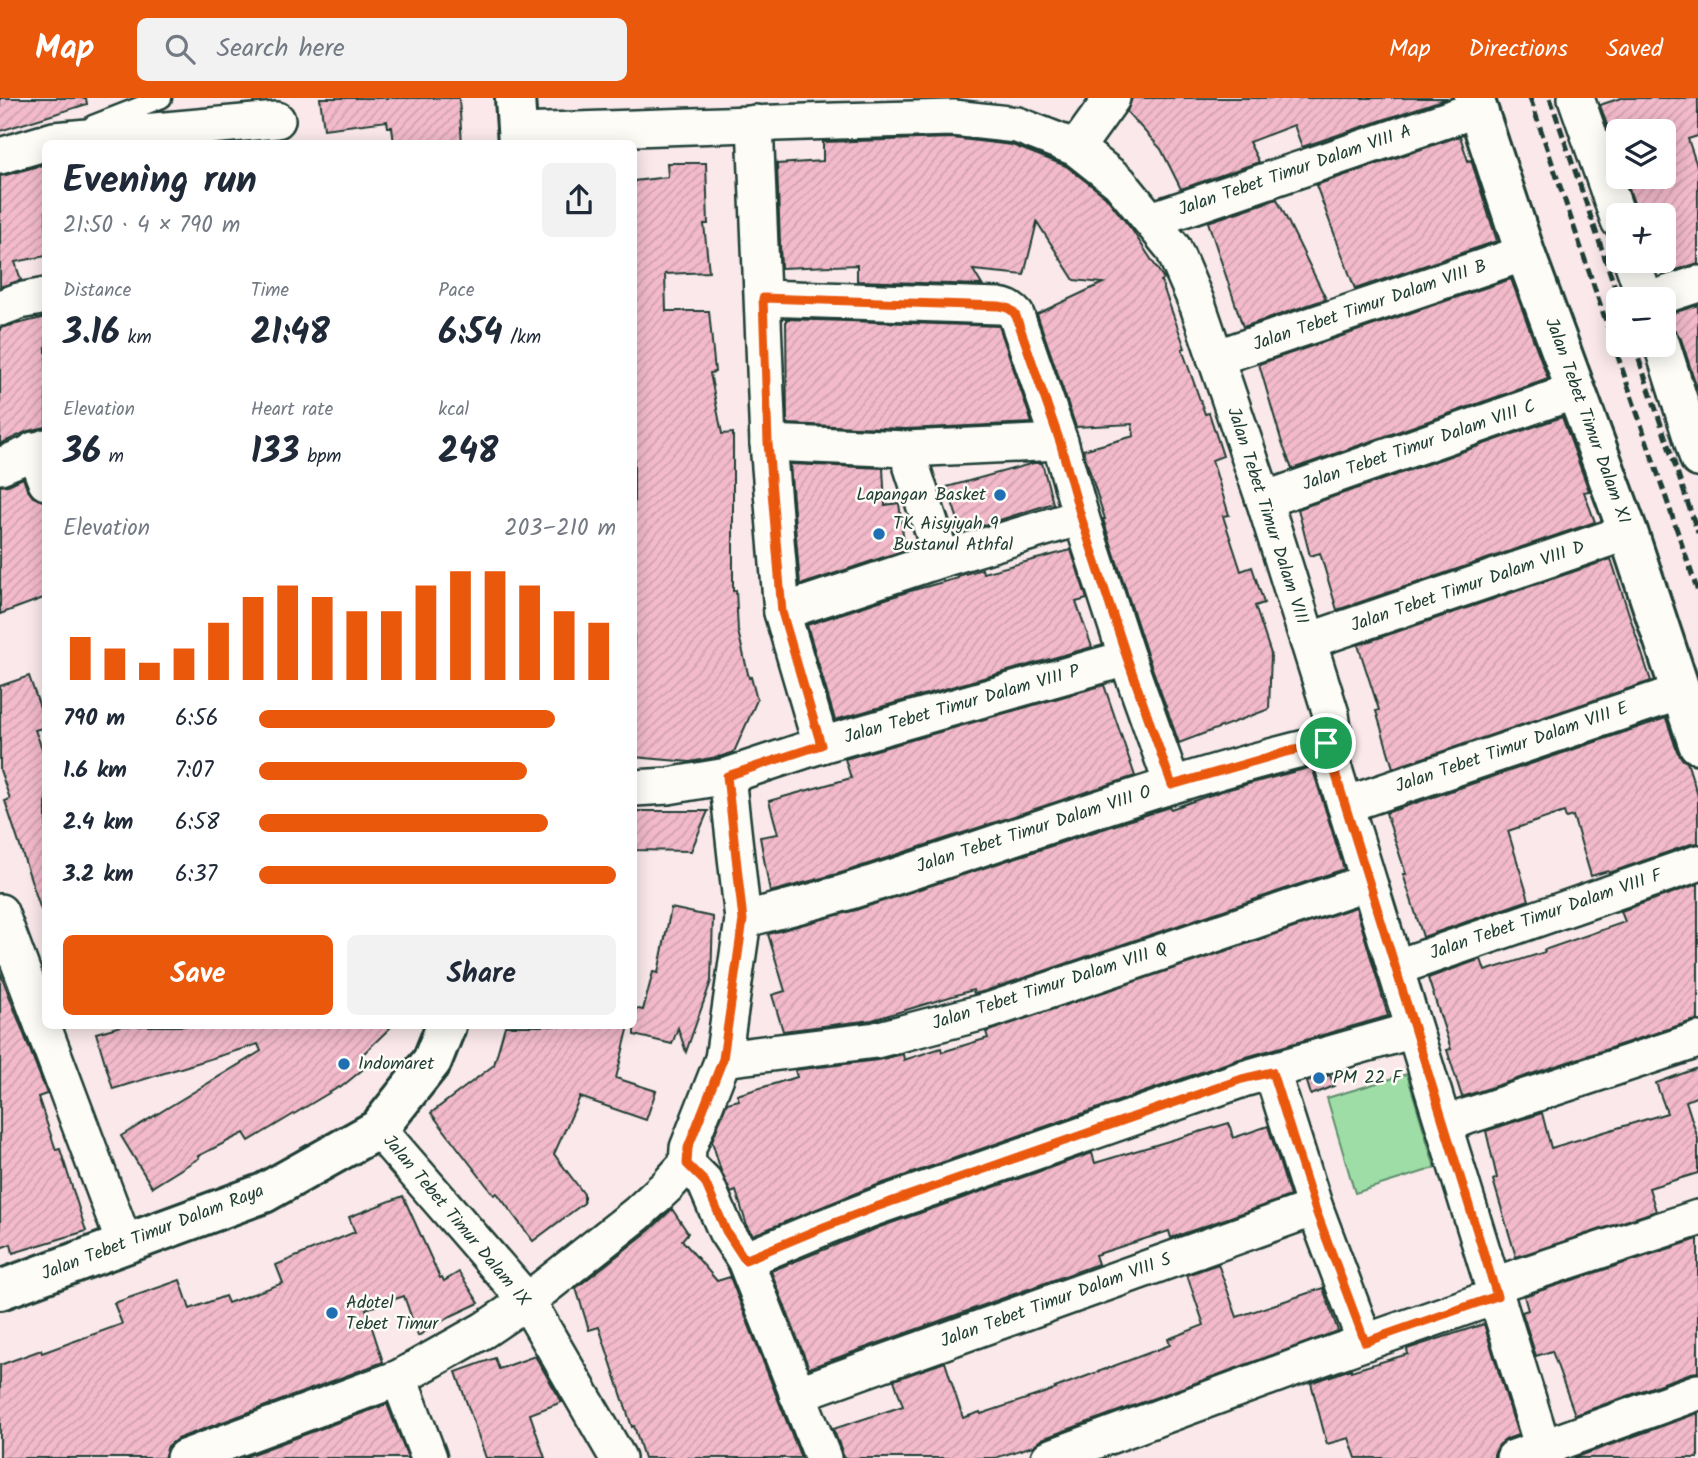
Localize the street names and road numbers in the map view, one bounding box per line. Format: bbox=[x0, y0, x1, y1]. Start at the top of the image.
street label: Jalan Tebet Timur Dalam VIII A bbox=[1174, 117, 1416, 225]
street label: Jalan Tebet Timur Dalam VIII B bbox=[1249, 252, 1491, 360]
street label: Jalan Tebet Timur Dalam XI bbox=[1536, 314, 1638, 528]
street label: Jalan Tebet Timur Dalam VIII C bbox=[1299, 392, 1539, 500]
street label: Jalan Tebet Timur Dalam VIII bbox=[1218, 404, 1316, 628]
street label: Jalan Tebet Timur Dalam VIII D bbox=[1347, 533, 1589, 641]
street label: Jalan Tebet Timur Dalam VIII P bbox=[841, 657, 1084, 753]
street label: Jalan Tebet Timur Dalam VIII E bbox=[1392, 694, 1633, 802]
street label: Jalan Tebet Timur Dalam VIII O bbox=[913, 778, 1155, 882]
street label: Jalan Tebet Timur Dalam VIII F bbox=[1426, 861, 1667, 968]
street label: Jalan Tebet Timur Dalam VIII Q bbox=[929, 935, 1171, 1039]
street label: Jalan Tebet Timur Dalam IX bbox=[375, 1128, 537, 1314]
street label: Jalan Tebet Timur Dalam Raya bbox=[37, 1177, 269, 1289]
street label: Jalan Tebet Timur Dalam VIII S bbox=[937, 1246, 1176, 1356]

